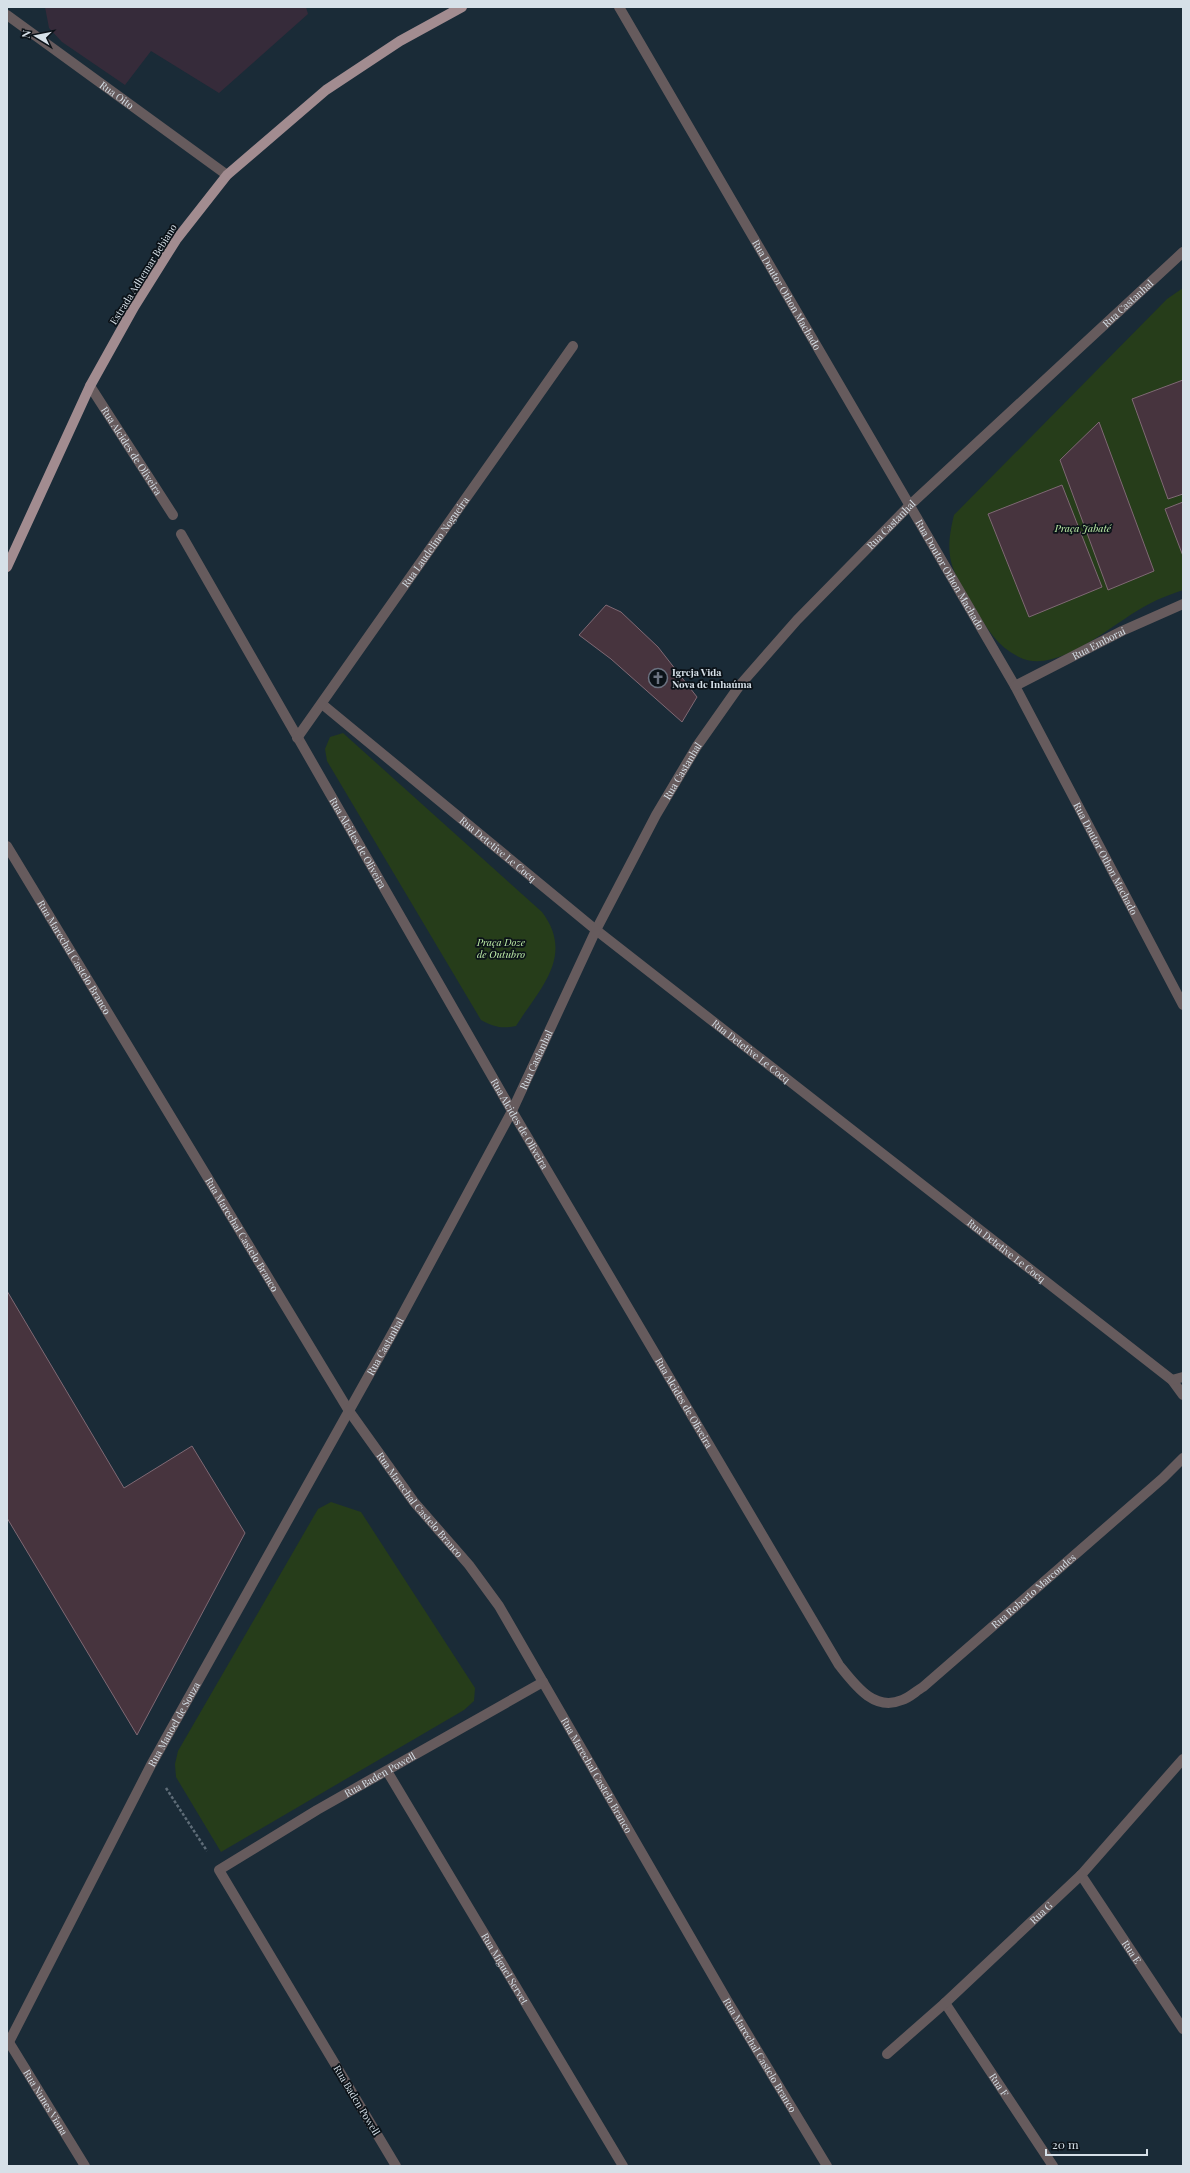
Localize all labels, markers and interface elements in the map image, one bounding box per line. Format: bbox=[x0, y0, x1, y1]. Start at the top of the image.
north arrow bbox=[16, 16, 56, 56]
text: N bbox=[18, 29, 34, 39]
street label: Rua Oito bbox=[97, 78, 137, 112]
street label: Estrada Adhemar Bebiano bbox=[106, 221, 180, 327]
street label: Rua Doutor Othon Machado bbox=[749, 237, 825, 353]
street label: Rua Castanhal bbox=[1099, 276, 1156, 330]
street label: Rua Alcides de Oliveira bbox=[98, 404, 165, 498]
street label: Rua Laudelino Nogueira bbox=[398, 494, 472, 590]
street label: Rua Castanhal bbox=[863, 496, 919, 552]
street label: Rua Doutor Othon Machado bbox=[912, 517, 988, 633]
park label: Praça Jabaté bbox=[1054, 521, 1112, 535]
street label: Rua Emborai bbox=[1070, 623, 1127, 663]
place label: Igreja Vida Nova de Inhaúma bbox=[672, 665, 753, 691]
church icon: Igreja Vida Nova de Inhaúma bbox=[647, 667, 669, 689]
street label: Rua Castanhal bbox=[660, 739, 705, 802]
street label: Rua Alcides de Oliveira bbox=[326, 795, 390, 891]
street label: Rua Doutor Othon Machado bbox=[1070, 800, 1142, 918]
street label: Rua Detetive Le Cocq bbox=[456, 813, 540, 885]
street label: Rua Marechal Castelo Branco bbox=[34, 897, 115, 1018]
park label: Praça Doze de Outubro bbox=[476, 935, 526, 961]
street label: Rua Detetive Le Cocq bbox=[709, 1016, 793, 1086]
street label: Rua Castanhal bbox=[516, 1027, 556, 1092]
street label: Rua Alcides de Oliveira bbox=[488, 1076, 552, 1172]
street label: Rua Marechal Castelo Branco bbox=[202, 1175, 282, 1295]
street label: Rua Detetive Le Cocq bbox=[964, 1216, 1049, 1286]
street label: Rua Castanhal bbox=[363, 1315, 407, 1378]
street label: Rua Alcides de Oliveira bbox=[652, 1355, 716, 1451]
street label: Rua Marechal Castelo Branco bbox=[373, 1449, 467, 1561]
street label: Rua Roberto Marcondes bbox=[988, 1550, 1079, 1632]
street label: Rua Manoel de Souza bbox=[144, 1679, 203, 1769]
street label: Rua Marechal Castelo Branco bbox=[558, 1715, 636, 1836]
street label: Rua Baden Powell bbox=[342, 1749, 418, 1800]
street label: Rua G bbox=[1026, 1898, 1055, 1927]
street label: Rua Miguel Servet bbox=[478, 1930, 532, 2007]
street label: Rua E bbox=[1119, 1937, 1145, 1966]
street label: Rua Marechal Castelo Branco bbox=[720, 1995, 800, 2115]
street label: Rua Baden Powell bbox=[330, 2062, 384, 2138]
street label: Rua Nunes Viana bbox=[20, 2066, 71, 2138]
street label: Rua F bbox=[986, 2070, 1012, 2099]
scale bar bbox=[1046, 2131, 1147, 2157]
text: 20 m bbox=[1052, 2136, 1079, 2152]

